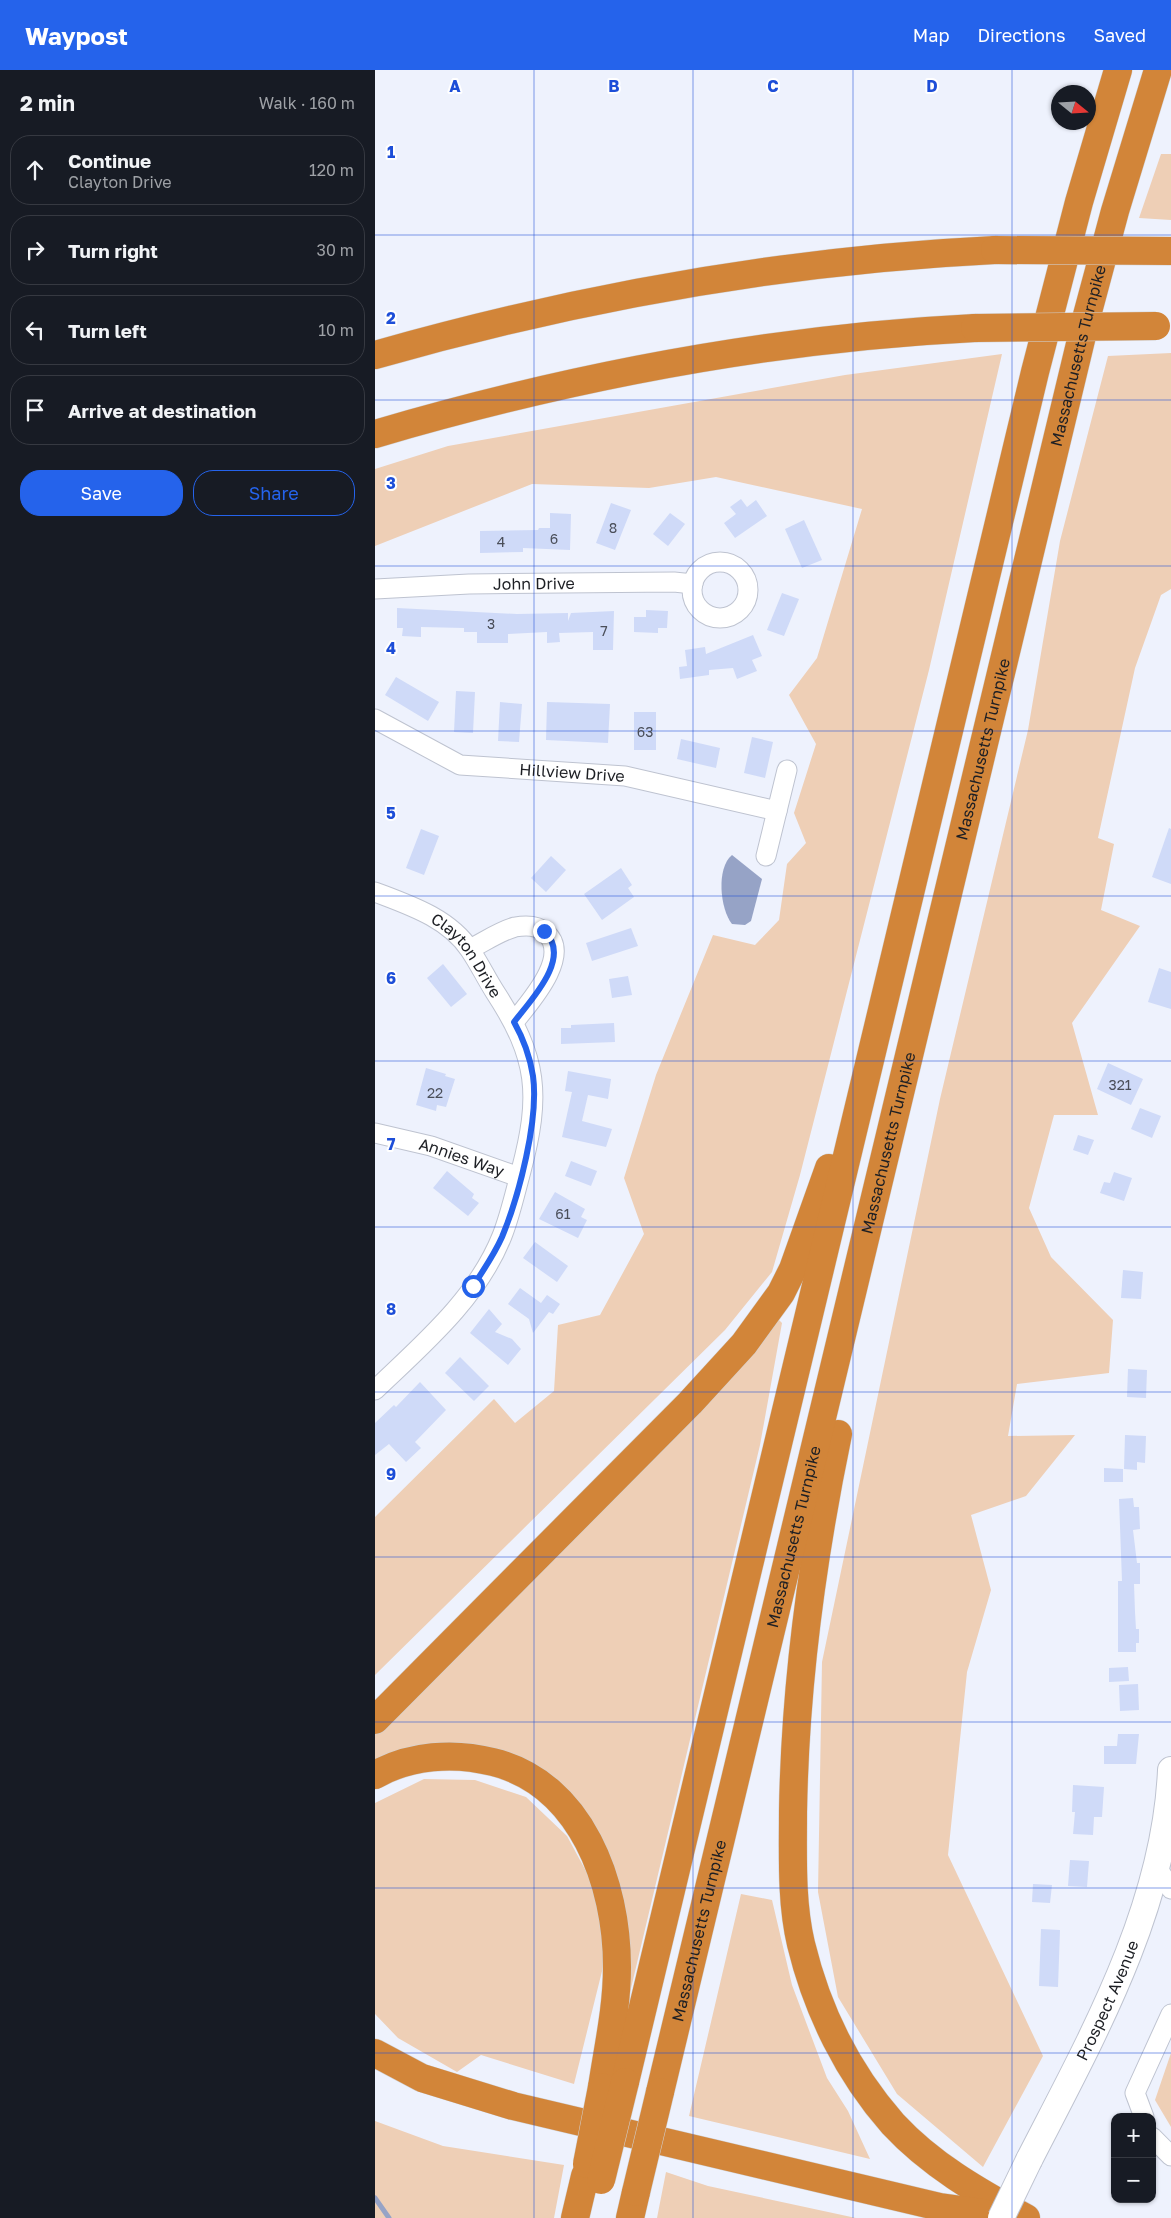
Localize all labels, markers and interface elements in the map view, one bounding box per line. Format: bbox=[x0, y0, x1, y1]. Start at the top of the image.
text: Waypost bbox=[25, 21, 128, 50]
text: Map bbox=[913, 24, 949, 46]
text: Directions bbox=[977, 24, 1065, 46]
text: Saved bbox=[1093, 24, 1146, 46]
text: A bbox=[449, 76, 461, 96]
text: B bbox=[608, 76, 620, 96]
text: C bbox=[767, 76, 779, 96]
text: D bbox=[926, 76, 938, 96]
north arrow bbox=[1051, 85, 1096, 130]
text: 2 min bbox=[20, 90, 75, 116]
text: Walk · 160 m bbox=[259, 93, 355, 113]
text: 1 bbox=[387, 142, 395, 162]
text: Continue bbox=[68, 149, 151, 172]
icon: ahead bbox=[21, 156, 49, 184]
text: 120 m bbox=[309, 160, 354, 180]
text: Clayton Drive bbox=[68, 172, 172, 192]
icon: right bbox=[21, 236, 49, 264]
text: Turn right bbox=[68, 239, 158, 262]
text: 30 m bbox=[317, 240, 354, 260]
street label: Massachusetts Turnpike bbox=[1046, 263, 1110, 448]
text: 2 bbox=[386, 308, 396, 328]
icon: left bbox=[21, 316, 49, 344]
text: Turn left bbox=[68, 319, 147, 342]
text: 10 m bbox=[318, 320, 354, 340]
icon: arrive bbox=[21, 396, 49, 424]
text: Arrive at destination bbox=[68, 399, 256, 422]
button: Save bbox=[20, 470, 183, 516]
button: Share bbox=[193, 470, 355, 516]
text: 3 bbox=[386, 473, 396, 493]
house number: 8 bbox=[609, 519, 617, 536]
house number: 6 bbox=[550, 530, 558, 547]
house number: 4 bbox=[497, 533, 505, 550]
street label: John Drive bbox=[493, 573, 575, 594]
house number: 3 bbox=[487, 615, 495, 632]
house number: 7 bbox=[600, 622, 608, 639]
text: 4 bbox=[386, 638, 396, 658]
street label: Massachusetts Turnpike bbox=[951, 656, 1014, 842]
house number: 63 bbox=[637, 723, 653, 740]
street label: Hillview Drive bbox=[519, 759, 625, 786]
text: 5 bbox=[386, 803, 396, 823]
street label: Clayton Drive bbox=[428, 908, 506, 1001]
route end bbox=[533, 920, 556, 943]
text: 6 bbox=[386, 968, 396, 988]
street label: Massachusetts Turnpike bbox=[857, 1050, 920, 1236]
house number: 321 bbox=[1108, 1076, 1132, 1093]
house number: 22 bbox=[427, 1084, 443, 1101]
text: 7 bbox=[387, 1134, 396, 1154]
street label: Annies Way bbox=[417, 1134, 507, 1181]
house number: 61 bbox=[555, 1205, 571, 1222]
route start bbox=[462, 1275, 485, 1298]
text: 8 bbox=[386, 1299, 396, 1319]
street label: Massachusetts Turnpike bbox=[762, 1444, 825, 1630]
text: 9 bbox=[386, 1464, 396, 1484]
street label: Massachusetts Turnpike bbox=[667, 1838, 730, 2024]
street label: Prospect Avenue bbox=[1072, 1937, 1143, 2064]
map controls bbox=[1111, 2113, 1156, 2203]
button: + bbox=[1111, 2113, 1156, 2158]
button: − bbox=[1111, 2158, 1156, 2203]

